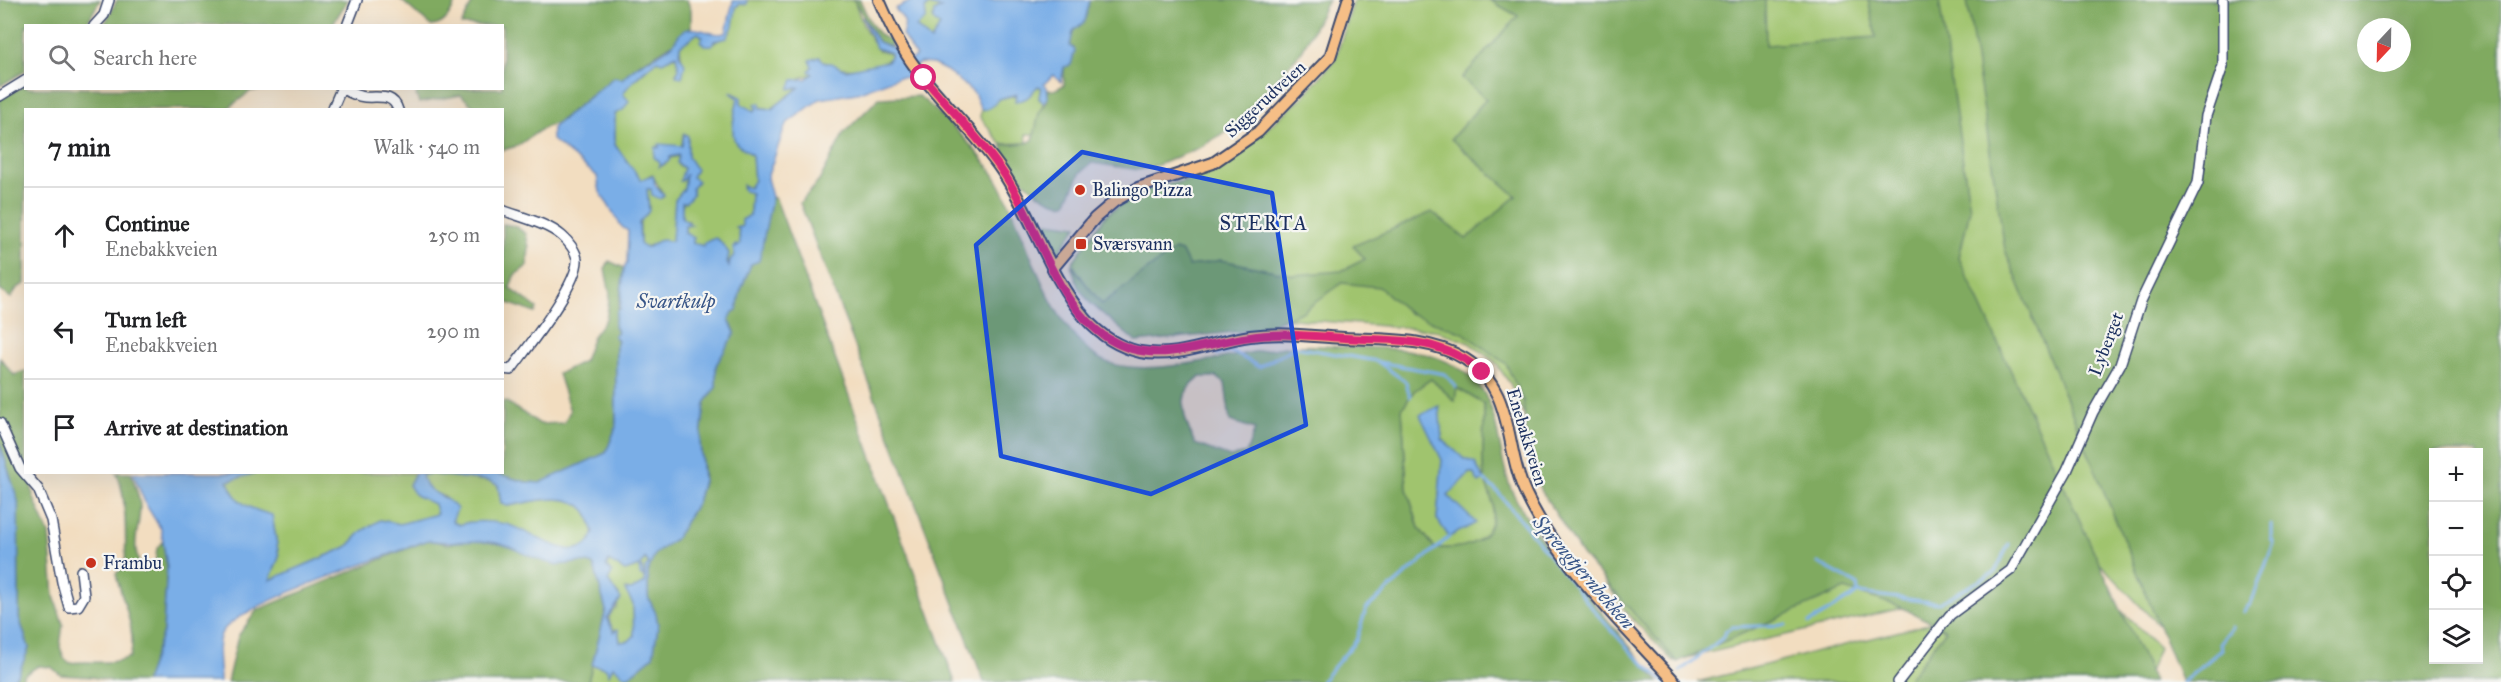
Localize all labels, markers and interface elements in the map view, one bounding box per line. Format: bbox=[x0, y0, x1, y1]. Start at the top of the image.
north arrow bbox=[2357, 18, 2411, 72]
search box bbox=[24, 24, 504, 90]
icon: search bbox=[45, 41, 78, 74]
text: Search here bbox=[93, 44, 197, 71]
street label: Siggerudveien bbox=[1220, 56, 1311, 143]
route start bbox=[910, 64, 936, 90]
text: 7 min bbox=[48, 131, 111, 163]
text: Walk · 540 m bbox=[373, 135, 480, 159]
place label: Balingo Pizza bbox=[1092, 179, 1192, 202]
marker: Balingo Pizza bbox=[1073, 183, 1087, 197]
text: Continue bbox=[105, 210, 190, 237]
district label: STERTA bbox=[1219, 211, 1309, 235]
icon: ahead bbox=[48, 219, 81, 252]
text: 250 m bbox=[428, 223, 480, 247]
place label: Sværsvann bbox=[1093, 233, 1173, 255]
text: Enebakkveien bbox=[105, 237, 217, 261]
marker: Sværsvann bbox=[1074, 237, 1088, 251]
water label: Svartkulp bbox=[636, 289, 715, 314]
text: Turn left bbox=[105, 306, 187, 333]
street label: Lyberget bbox=[2084, 308, 2129, 379]
icon: left bbox=[48, 315, 81, 348]
text: 290 m bbox=[427, 319, 480, 343]
text: Enebakkveien bbox=[105, 333, 217, 357]
route end bbox=[1468, 358, 1494, 384]
street label: Enebakkveien bbox=[1502, 385, 1552, 489]
icon: arrive bbox=[48, 411, 81, 444]
text: Arrive at destination bbox=[105, 414, 288, 441]
map controls bbox=[2429, 448, 2483, 664]
button: + bbox=[2429, 448, 2483, 502]
button: − bbox=[2429, 502, 2483, 556]
water label: Sprengtjernbekken bbox=[1527, 509, 1640, 635]
place label: Frambu bbox=[103, 552, 162, 574]
marker: Frambu bbox=[84, 556, 98, 570]
button: locate bbox=[2429, 556, 2483, 610]
button: layers bbox=[2429, 610, 2483, 664]

